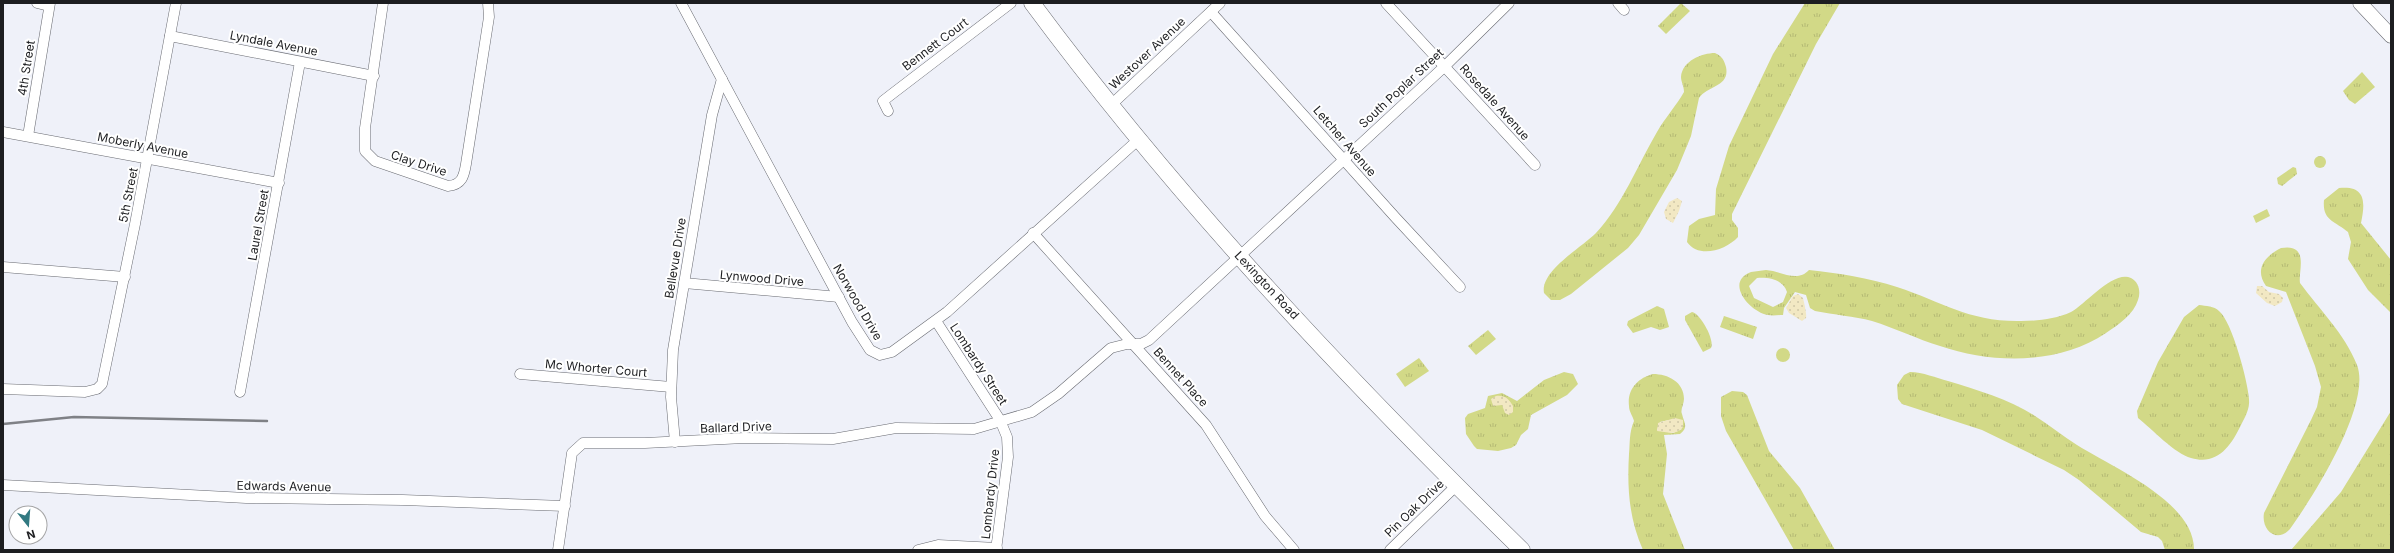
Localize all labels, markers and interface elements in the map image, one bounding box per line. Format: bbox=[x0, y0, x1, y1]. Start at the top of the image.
street label: Bennett Court bbox=[899, 14, 971, 74]
street label: Westover Avenue bbox=[1106, 14, 1188, 92]
street label: Lyndale Avenue bbox=[229, 27, 319, 59]
street label: 4th Street bbox=[14, 39, 38, 97]
street label: South Poplar Street bbox=[1356, 45, 1446, 131]
street label: Rosedale Avenue bbox=[1457, 61, 1533, 143]
street label: Letcher Avenue bbox=[1310, 103, 1380, 179]
street label: Moberly Avenue bbox=[96, 129, 190, 161]
street label: Clay Drive bbox=[389, 147, 449, 179]
street label: 5th Street bbox=[115, 166, 141, 224]
street label: Laurel Street bbox=[244, 188, 272, 262]
street label: Bellevue Drive bbox=[661, 217, 689, 299]
street label: Lexington Road bbox=[1232, 248, 1302, 322]
street label: Norwood Drive bbox=[830, 261, 886, 343]
street label: Lynwood Drive bbox=[719, 267, 805, 289]
street label: Lombardy Street bbox=[947, 320, 1011, 408]
street label: Bennet Place bbox=[1151, 344, 1211, 410]
street label: Mc Whorter Court bbox=[544, 356, 648, 380]
street label: Ballard Drive bbox=[700, 418, 772, 436]
street label: Lombardy Drive bbox=[978, 448, 1002, 540]
street label: Pin Oak Drive bbox=[1381, 476, 1447, 540]
street label: Edwards Avenue bbox=[237, 478, 331, 494]
north arrow bbox=[8, 505, 48, 545]
text: N bbox=[25, 527, 37, 542]

